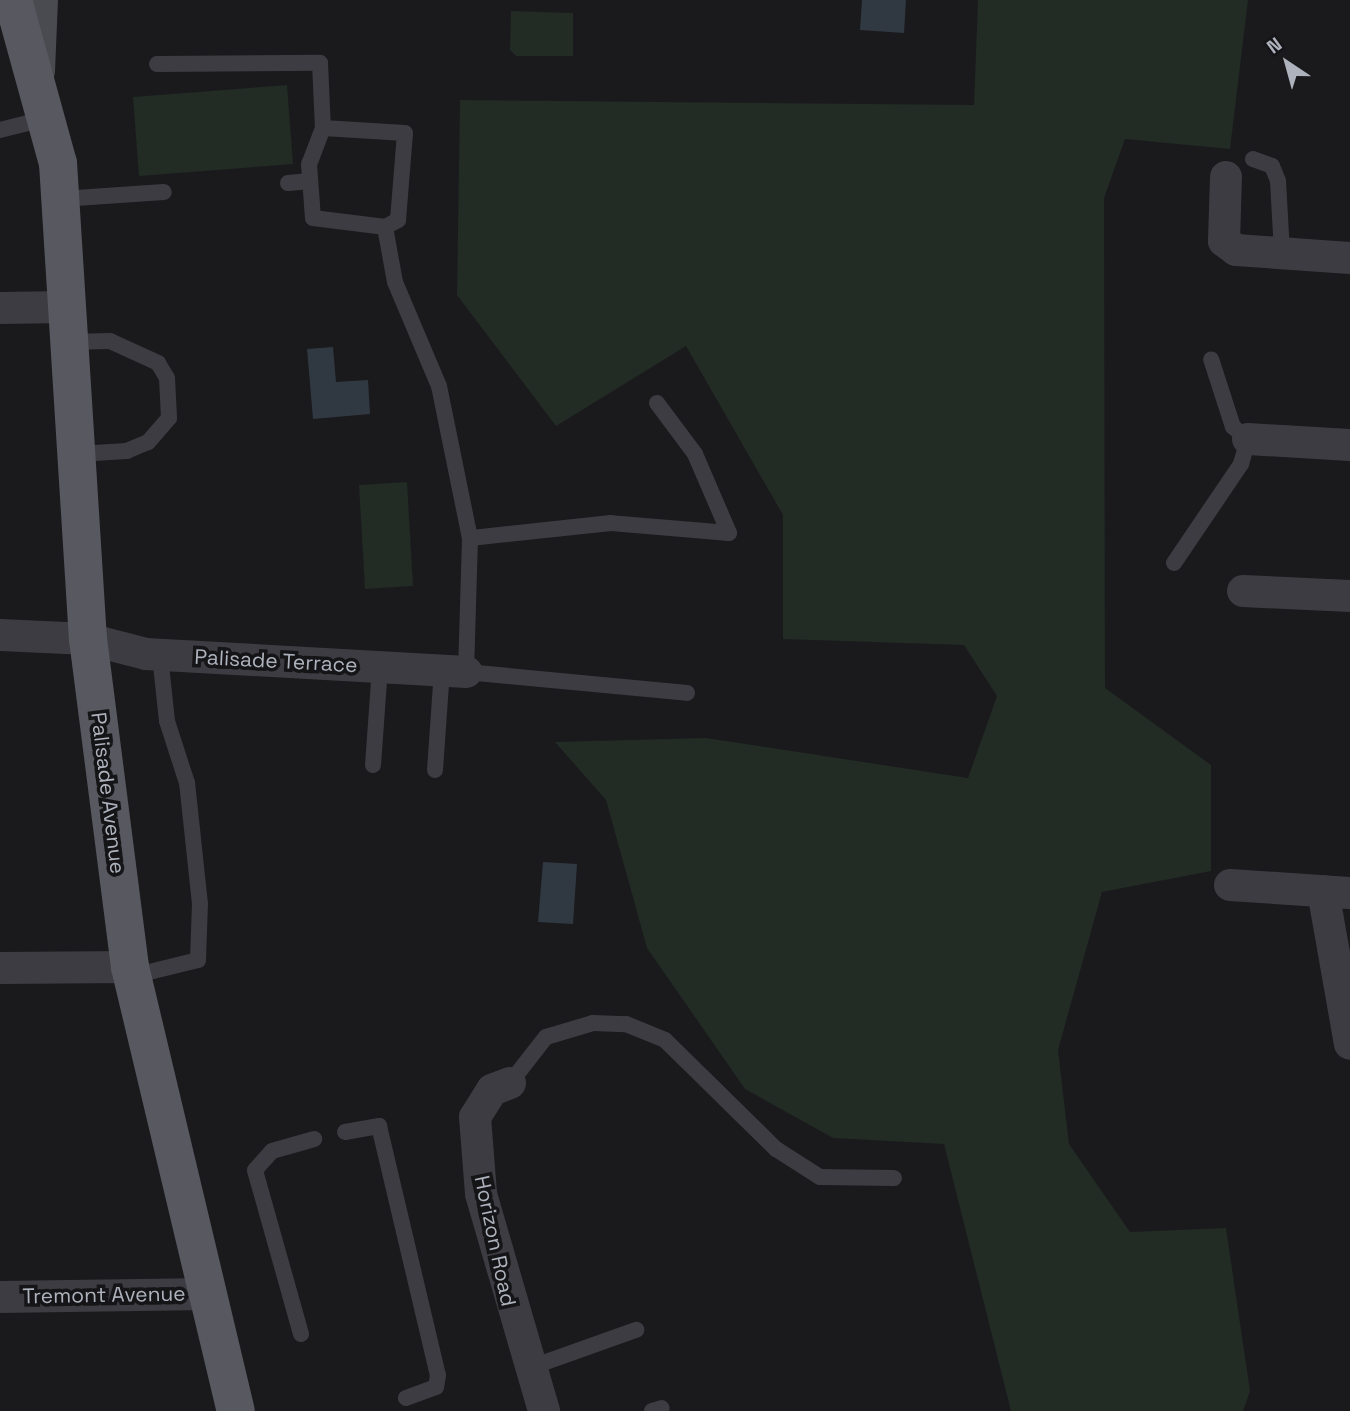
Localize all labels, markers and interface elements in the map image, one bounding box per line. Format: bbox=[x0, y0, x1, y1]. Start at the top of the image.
north arrow bbox=[1252, 28, 1322, 98]
text: N bbox=[1262, 32, 1287, 59]
street label: Palisade Terrace bbox=[194, 644, 358, 678]
street label: Palisade Avenue bbox=[86, 711, 130, 875]
street label: Horizon Road bbox=[469, 1173, 521, 1309]
street label: Tremont Avenue bbox=[22, 1281, 186, 1309]

